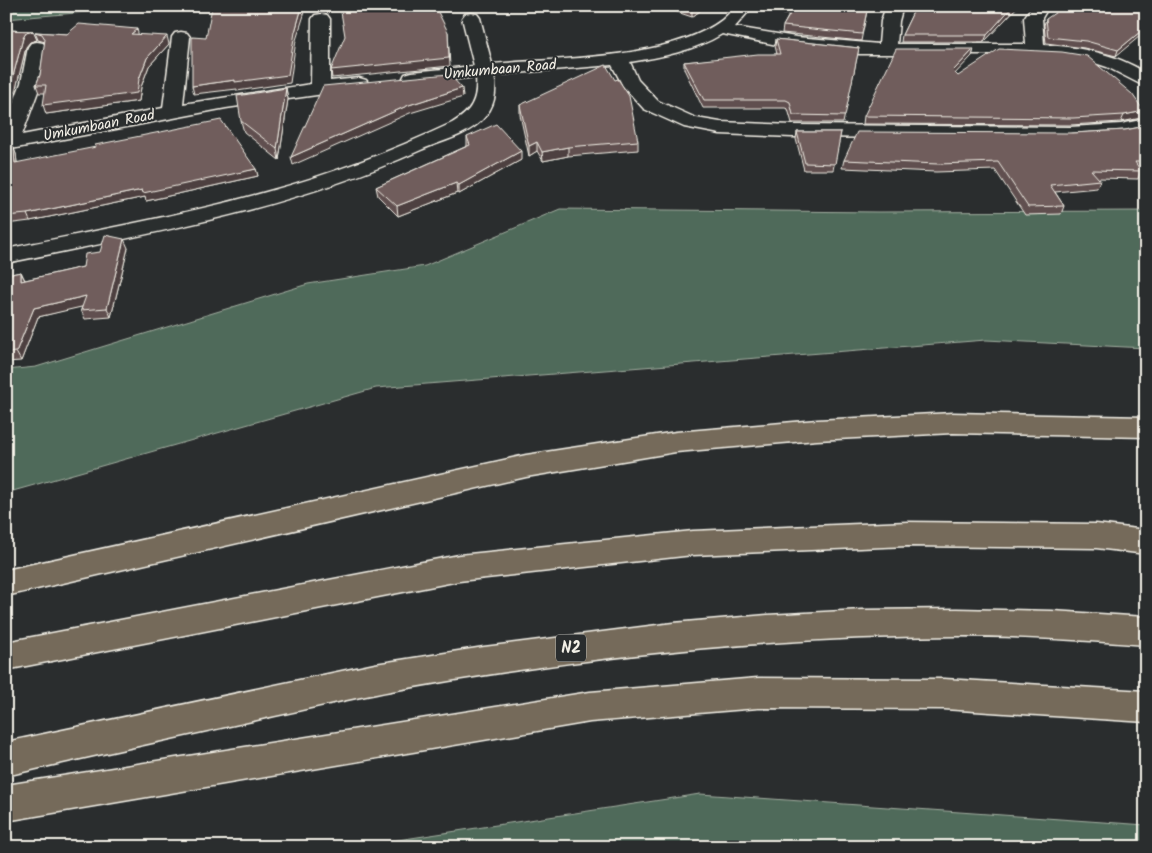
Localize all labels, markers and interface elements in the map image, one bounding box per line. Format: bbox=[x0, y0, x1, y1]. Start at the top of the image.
street label: Umkumbaan Road bbox=[443, 53, 558, 87]
street label: Umkumbaan Road bbox=[41, 103, 157, 149]
road number: N2 bbox=[556, 634, 586, 661]

